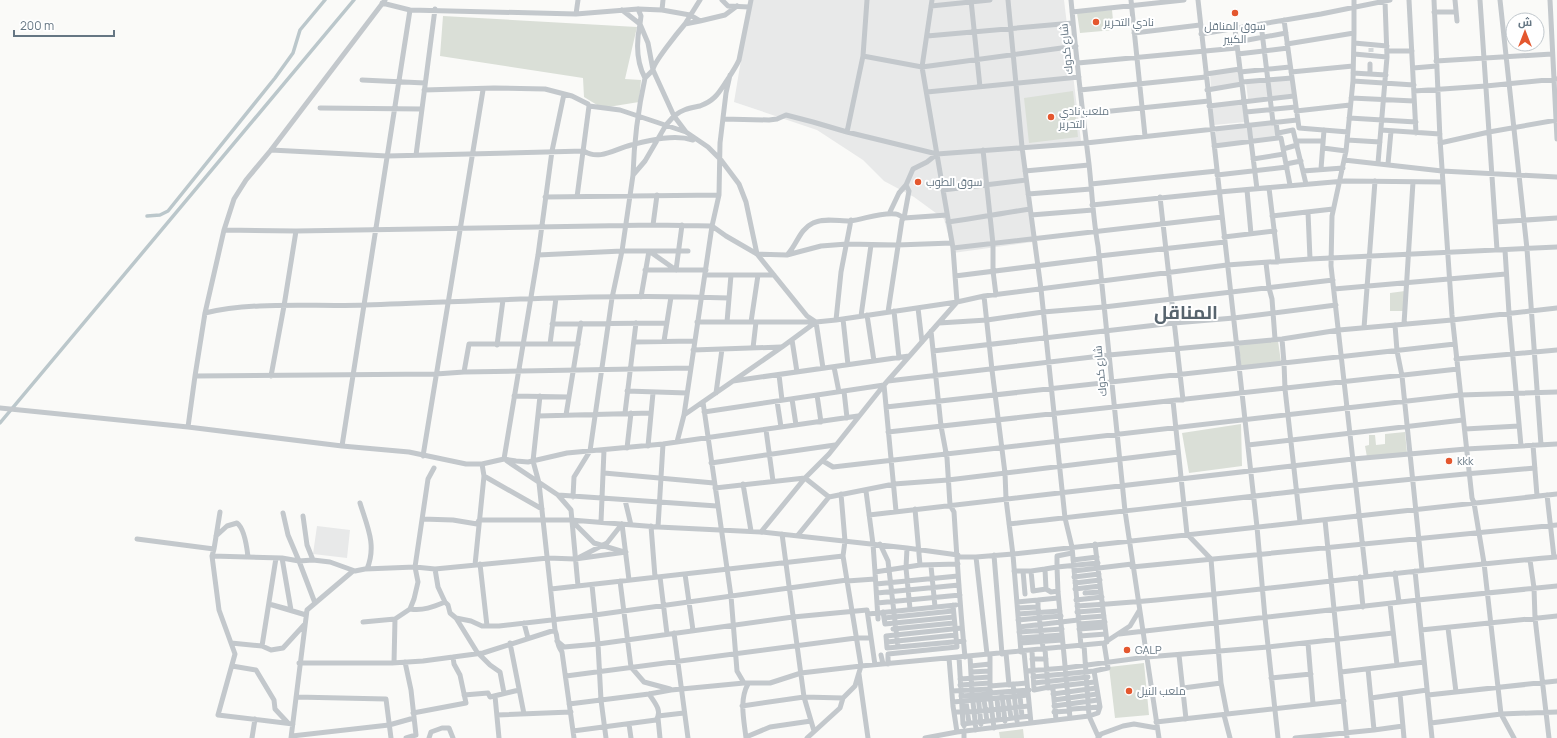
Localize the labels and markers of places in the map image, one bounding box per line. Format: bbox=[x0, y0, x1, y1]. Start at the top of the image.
marker: سوق المناقل الكبير bbox=[1230, 8, 1240, 18]
place label: نادي التحرير bbox=[1103, 14, 1154, 31]
marker: نادي التحرير bbox=[1091, 17, 1101, 27]
place label: سوق المناقل الكبير bbox=[1204, 18, 1266, 46]
place label: ملعب نادي التحرير bbox=[1058, 103, 1109, 131]
marker: ملعب نادي التحرير bbox=[1046, 112, 1056, 122]
place label: سوق الطوب bbox=[926, 174, 982, 189]
marker: سوق الطوب bbox=[913, 177, 923, 187]
place label: kkk bbox=[1457, 453, 1474, 468]
marker: kkk bbox=[1444, 456, 1454, 466]
place label: GALP bbox=[1135, 642, 1162, 657]
marker: GALP bbox=[1122, 645, 1132, 655]
place label: ملعب النيل bbox=[1137, 683, 1186, 698]
marker: ملعب النيل bbox=[1124, 686, 1134, 696]

